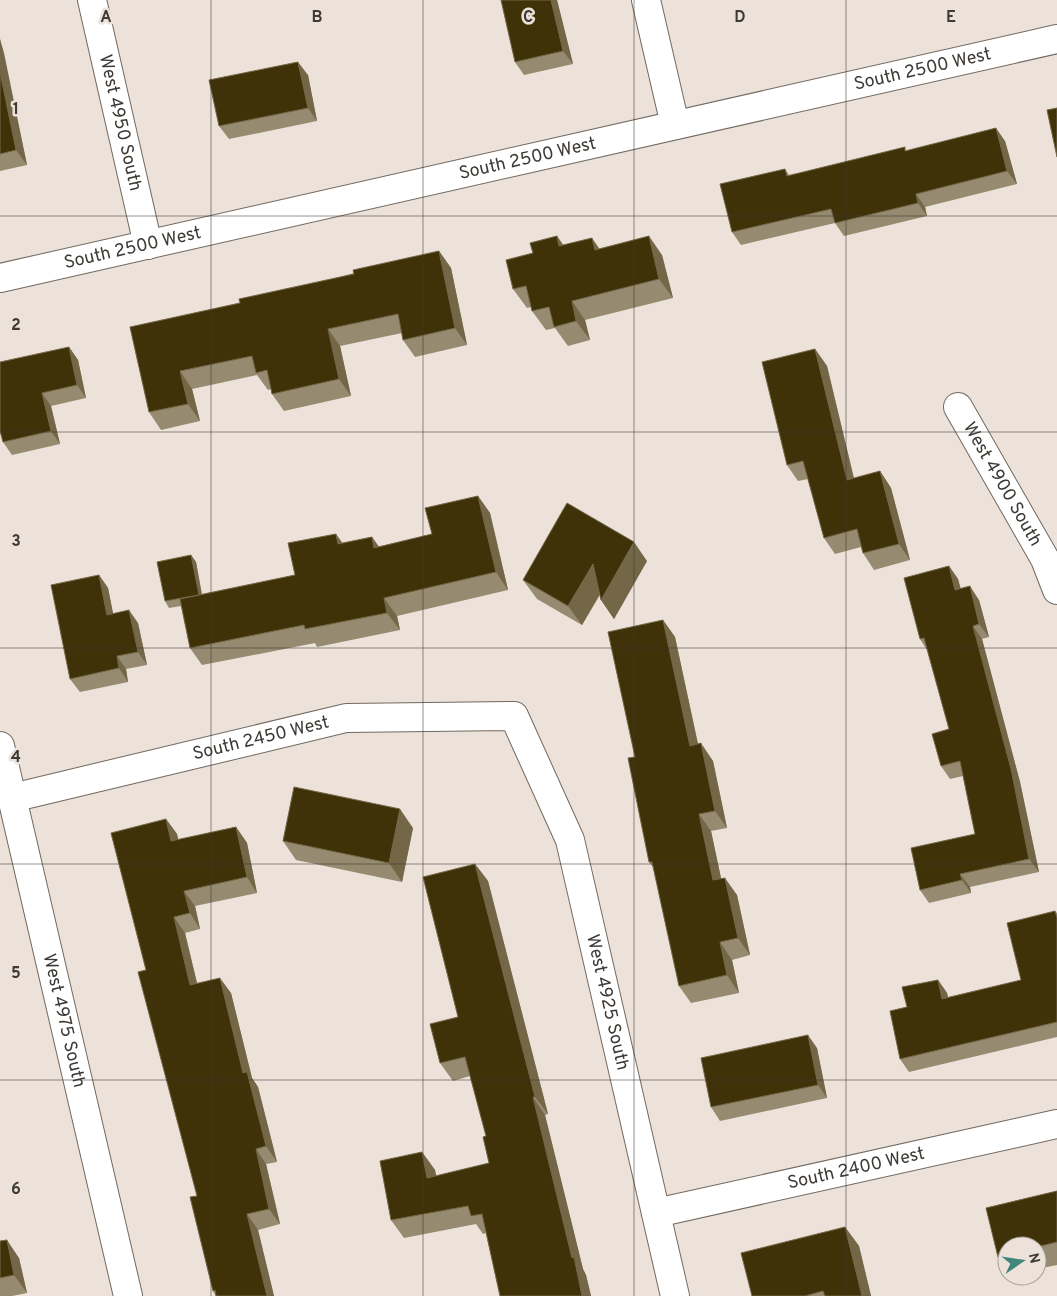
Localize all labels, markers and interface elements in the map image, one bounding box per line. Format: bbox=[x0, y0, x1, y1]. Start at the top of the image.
text: A bbox=[100, 8, 112, 28]
text: B bbox=[311, 8, 323, 28]
text: C bbox=[523, 8, 533, 28]
text: D bbox=[734, 8, 746, 28]
text: E bbox=[946, 8, 956, 28]
street label: South 2500 West bbox=[852, 43, 993, 96]
street label: West 4950 South bbox=[93, 52, 147, 193]
text: 1 bbox=[13, 100, 19, 120]
street label: South 2500 West bbox=[457, 132, 598, 185]
street label: South 2500 West bbox=[62, 221, 203, 275]
text: 2 bbox=[11, 316, 21, 336]
street label: West 4900 South bbox=[958, 418, 1047, 551]
text: 3 bbox=[11, 532, 21, 552]
street label: South 2450 West bbox=[190, 711, 331, 766]
text: 4 bbox=[11, 748, 21, 768]
street label: West 4925 South bbox=[581, 932, 634, 1073]
street label: West 4975 South bbox=[37, 951, 91, 1090]
text: 5 bbox=[11, 964, 21, 984]
street label: South 2400 West bbox=[785, 1142, 927, 1195]
text: 6 bbox=[11, 1180, 21, 1200]
north arrow bbox=[997, 1236, 1047, 1286]
text: N bbox=[1024, 1252, 1043, 1265]

